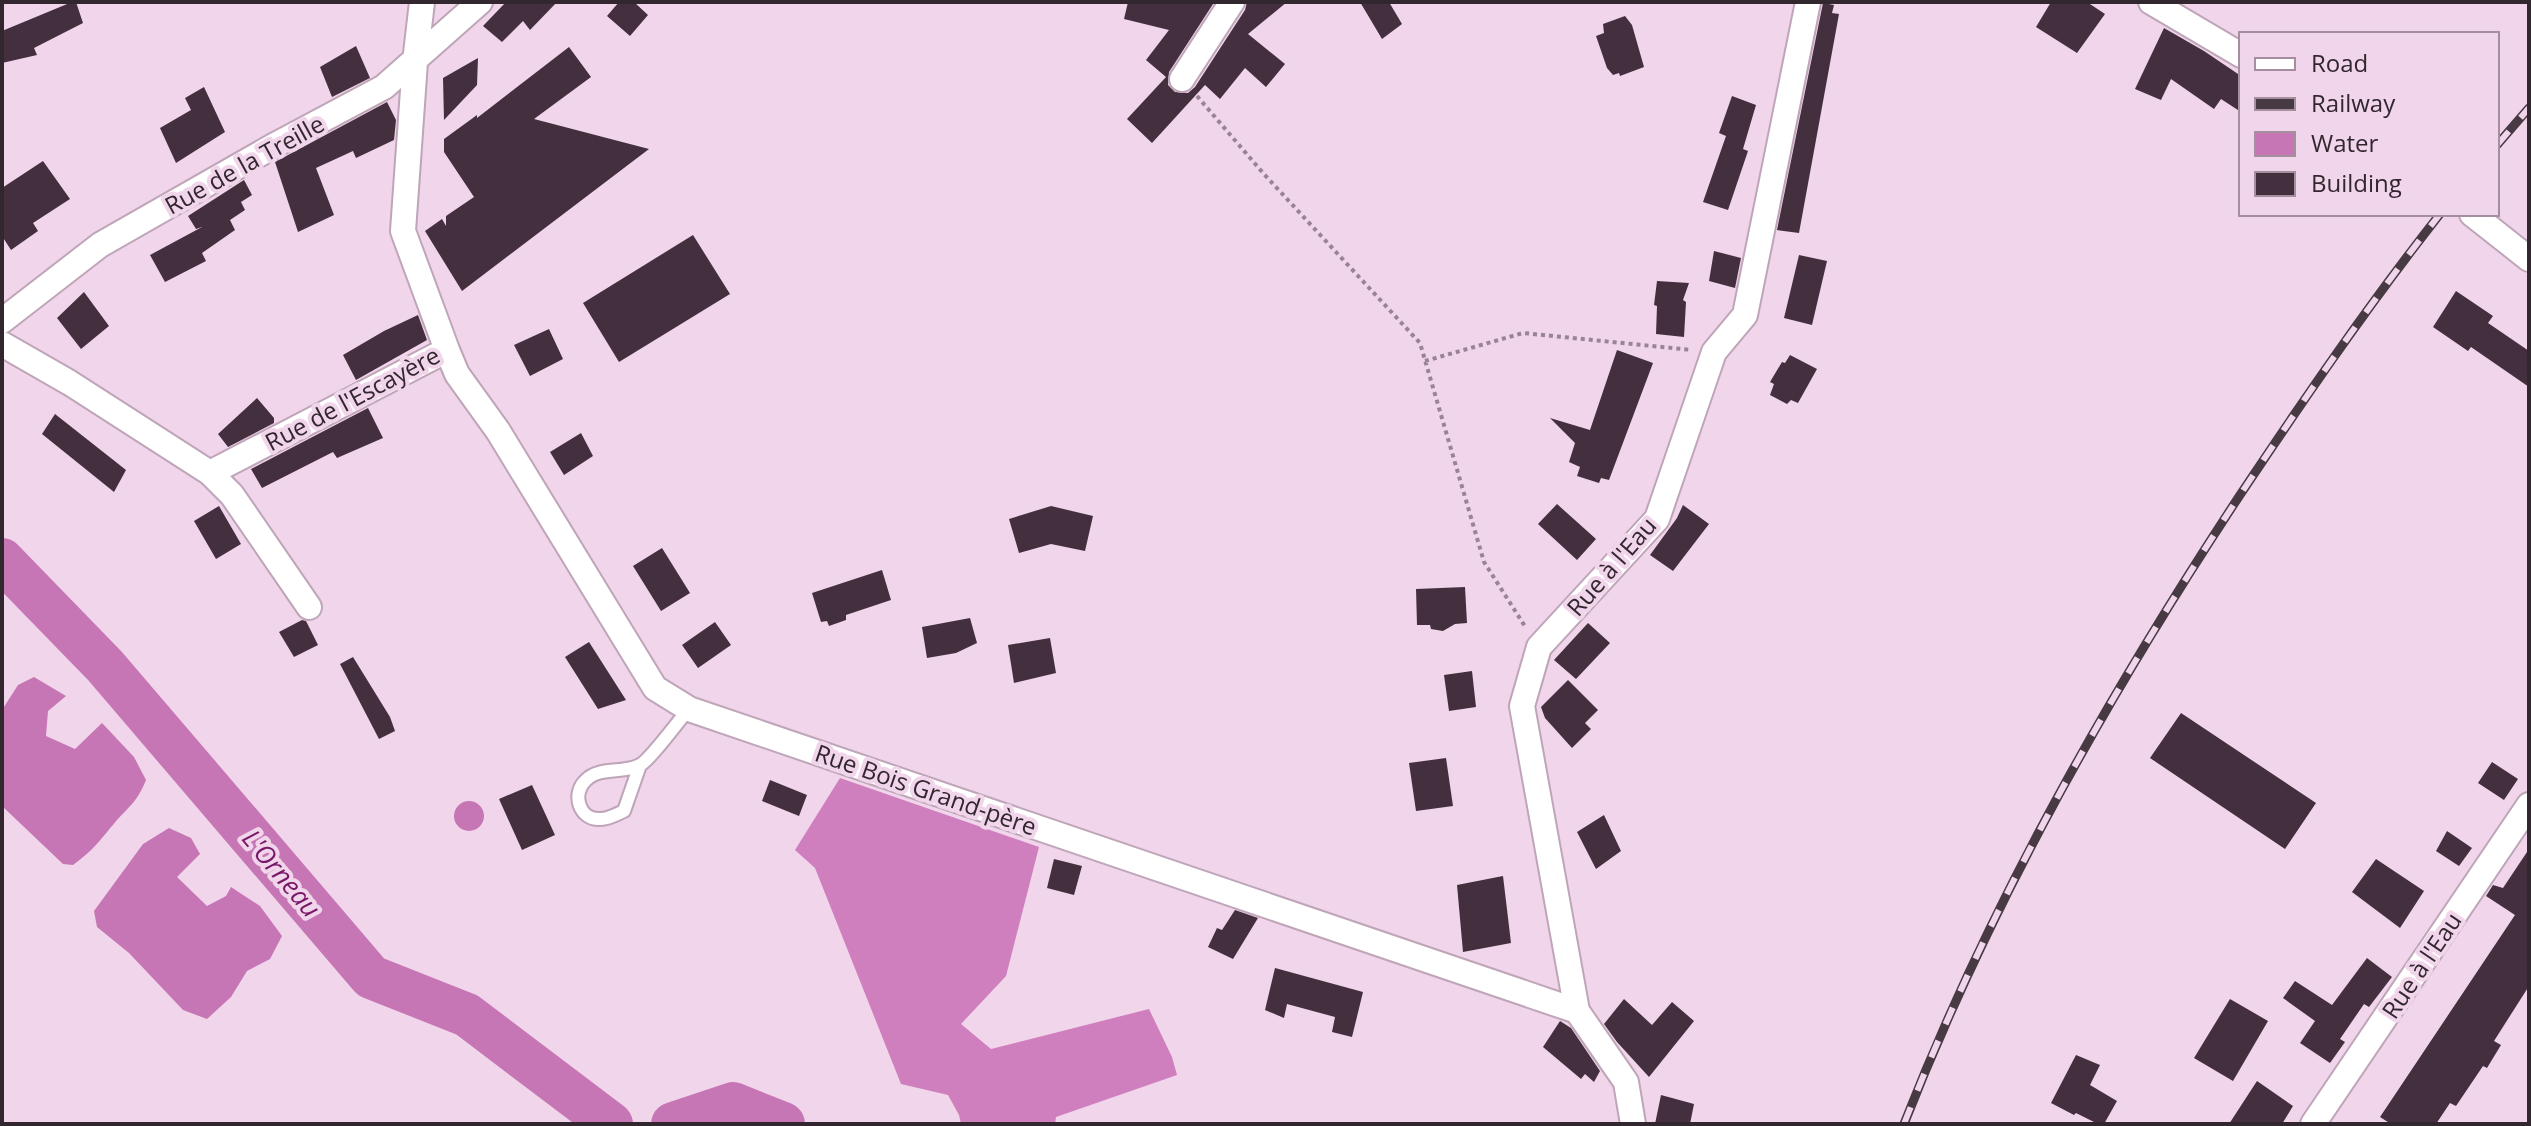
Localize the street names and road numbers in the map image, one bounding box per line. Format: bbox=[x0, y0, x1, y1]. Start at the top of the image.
street label: Rue de la Treille bbox=[158, 107, 330, 221]
street label: Rue de l'Escayère bbox=[259, 338, 445, 458]
street label: Rue à l'Eau bbox=[1559, 509, 1663, 623]
street label: Rue Bois Grand-père bbox=[811, 736, 1041, 842]
street label: Rue à l'Eau bbox=[2373, 905, 2469, 1025]

